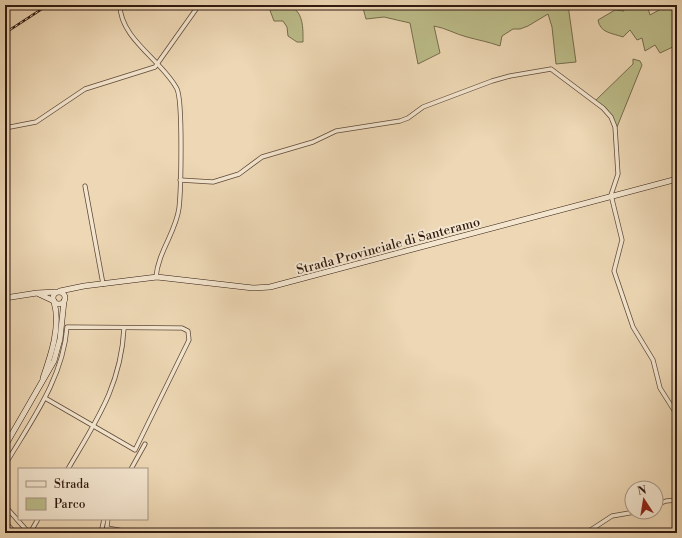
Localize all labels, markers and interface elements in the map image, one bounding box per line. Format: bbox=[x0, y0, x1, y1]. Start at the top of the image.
street label: Strada Provinciale di Santeramo bbox=[295, 214, 482, 278]
legend bbox=[18, 468, 148, 520]
text: Strada bbox=[54, 477, 90, 492]
north arrow bbox=[624, 480, 664, 520]
text: N bbox=[636, 483, 648, 499]
text: Parco bbox=[54, 497, 86, 512]

